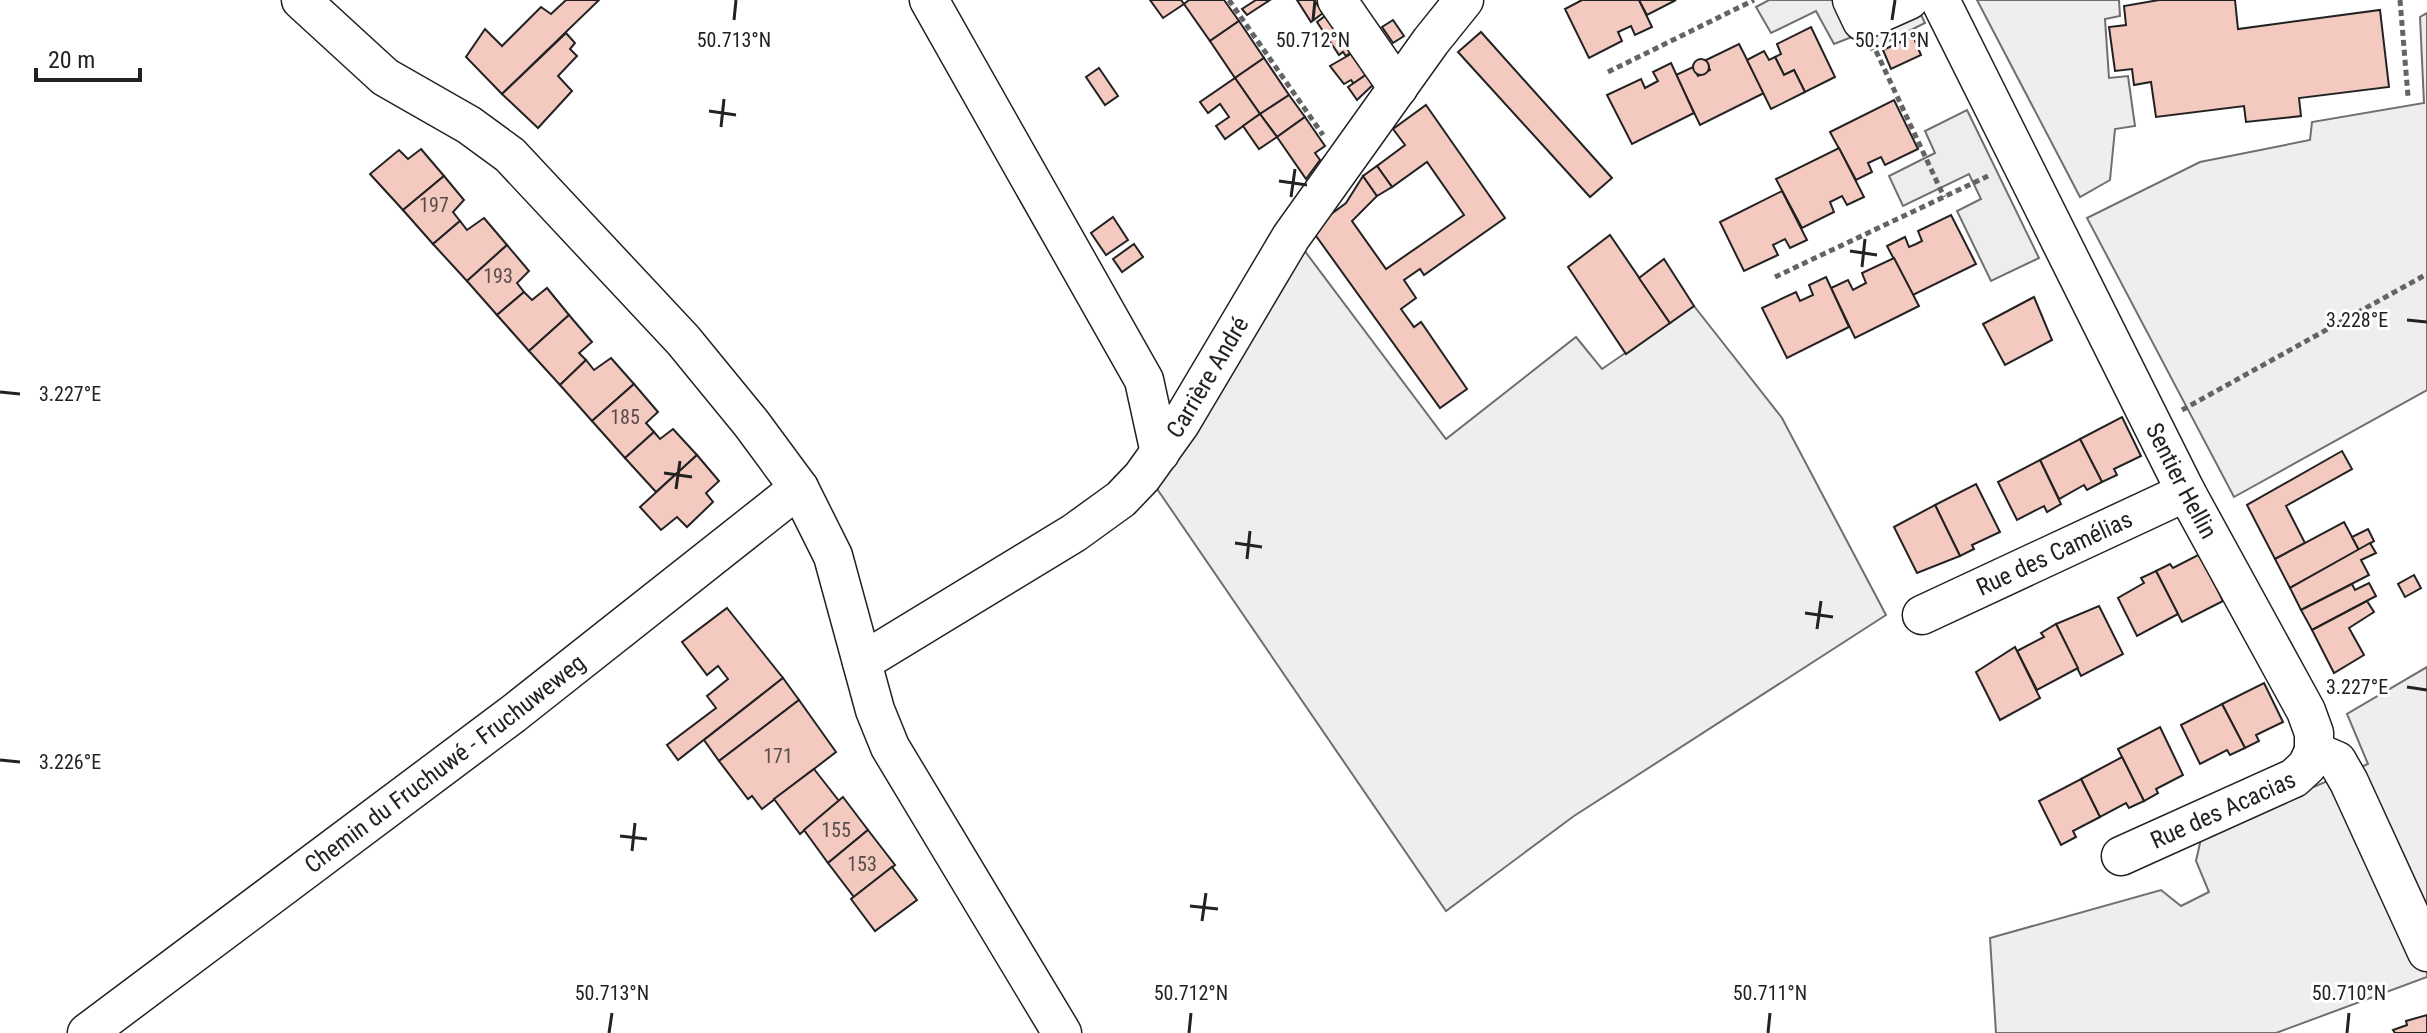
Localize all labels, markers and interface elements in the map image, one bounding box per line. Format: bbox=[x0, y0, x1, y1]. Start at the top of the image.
text: 50.713°N bbox=[697, 28, 771, 52]
text: 50.712°N bbox=[1276, 28, 1350, 52]
text: 50.711°N bbox=[1855, 28, 1929, 52]
scale bar bbox=[36, 32, 140, 82]
text: 20 m bbox=[48, 46, 95, 74]
house number: 197 bbox=[419, 193, 449, 217]
house number: 193 bbox=[483, 264, 513, 288]
text: 3.228°E bbox=[2326, 308, 2388, 332]
street label: Carrière André bbox=[1161, 312, 1254, 443]
text: 3.227°E bbox=[39, 382, 101, 406]
house number: 185 bbox=[610, 405, 640, 429]
street label: Sentier Hellin bbox=[2140, 418, 2223, 544]
street label: Rue des Camélias bbox=[1972, 505, 2137, 602]
street label: Chemin du Fruchuwé - Fruchuweweg bbox=[299, 648, 591, 879]
text: 3.227°E bbox=[2326, 675, 2388, 699]
house number: 171 bbox=[763, 744, 793, 768]
text: 3.226°E bbox=[39, 750, 101, 774]
street label: Rue des Acacias bbox=[2146, 765, 2300, 855]
house number: 155 bbox=[821, 818, 851, 842]
house number: 153 bbox=[847, 852, 877, 876]
text: 50.713°N bbox=[575, 981, 649, 1005]
text: 50.712°N bbox=[1154, 981, 1228, 1005]
text: 50.711°N bbox=[1733, 981, 1807, 1005]
text: 50.710°N bbox=[2312, 981, 2386, 1005]

